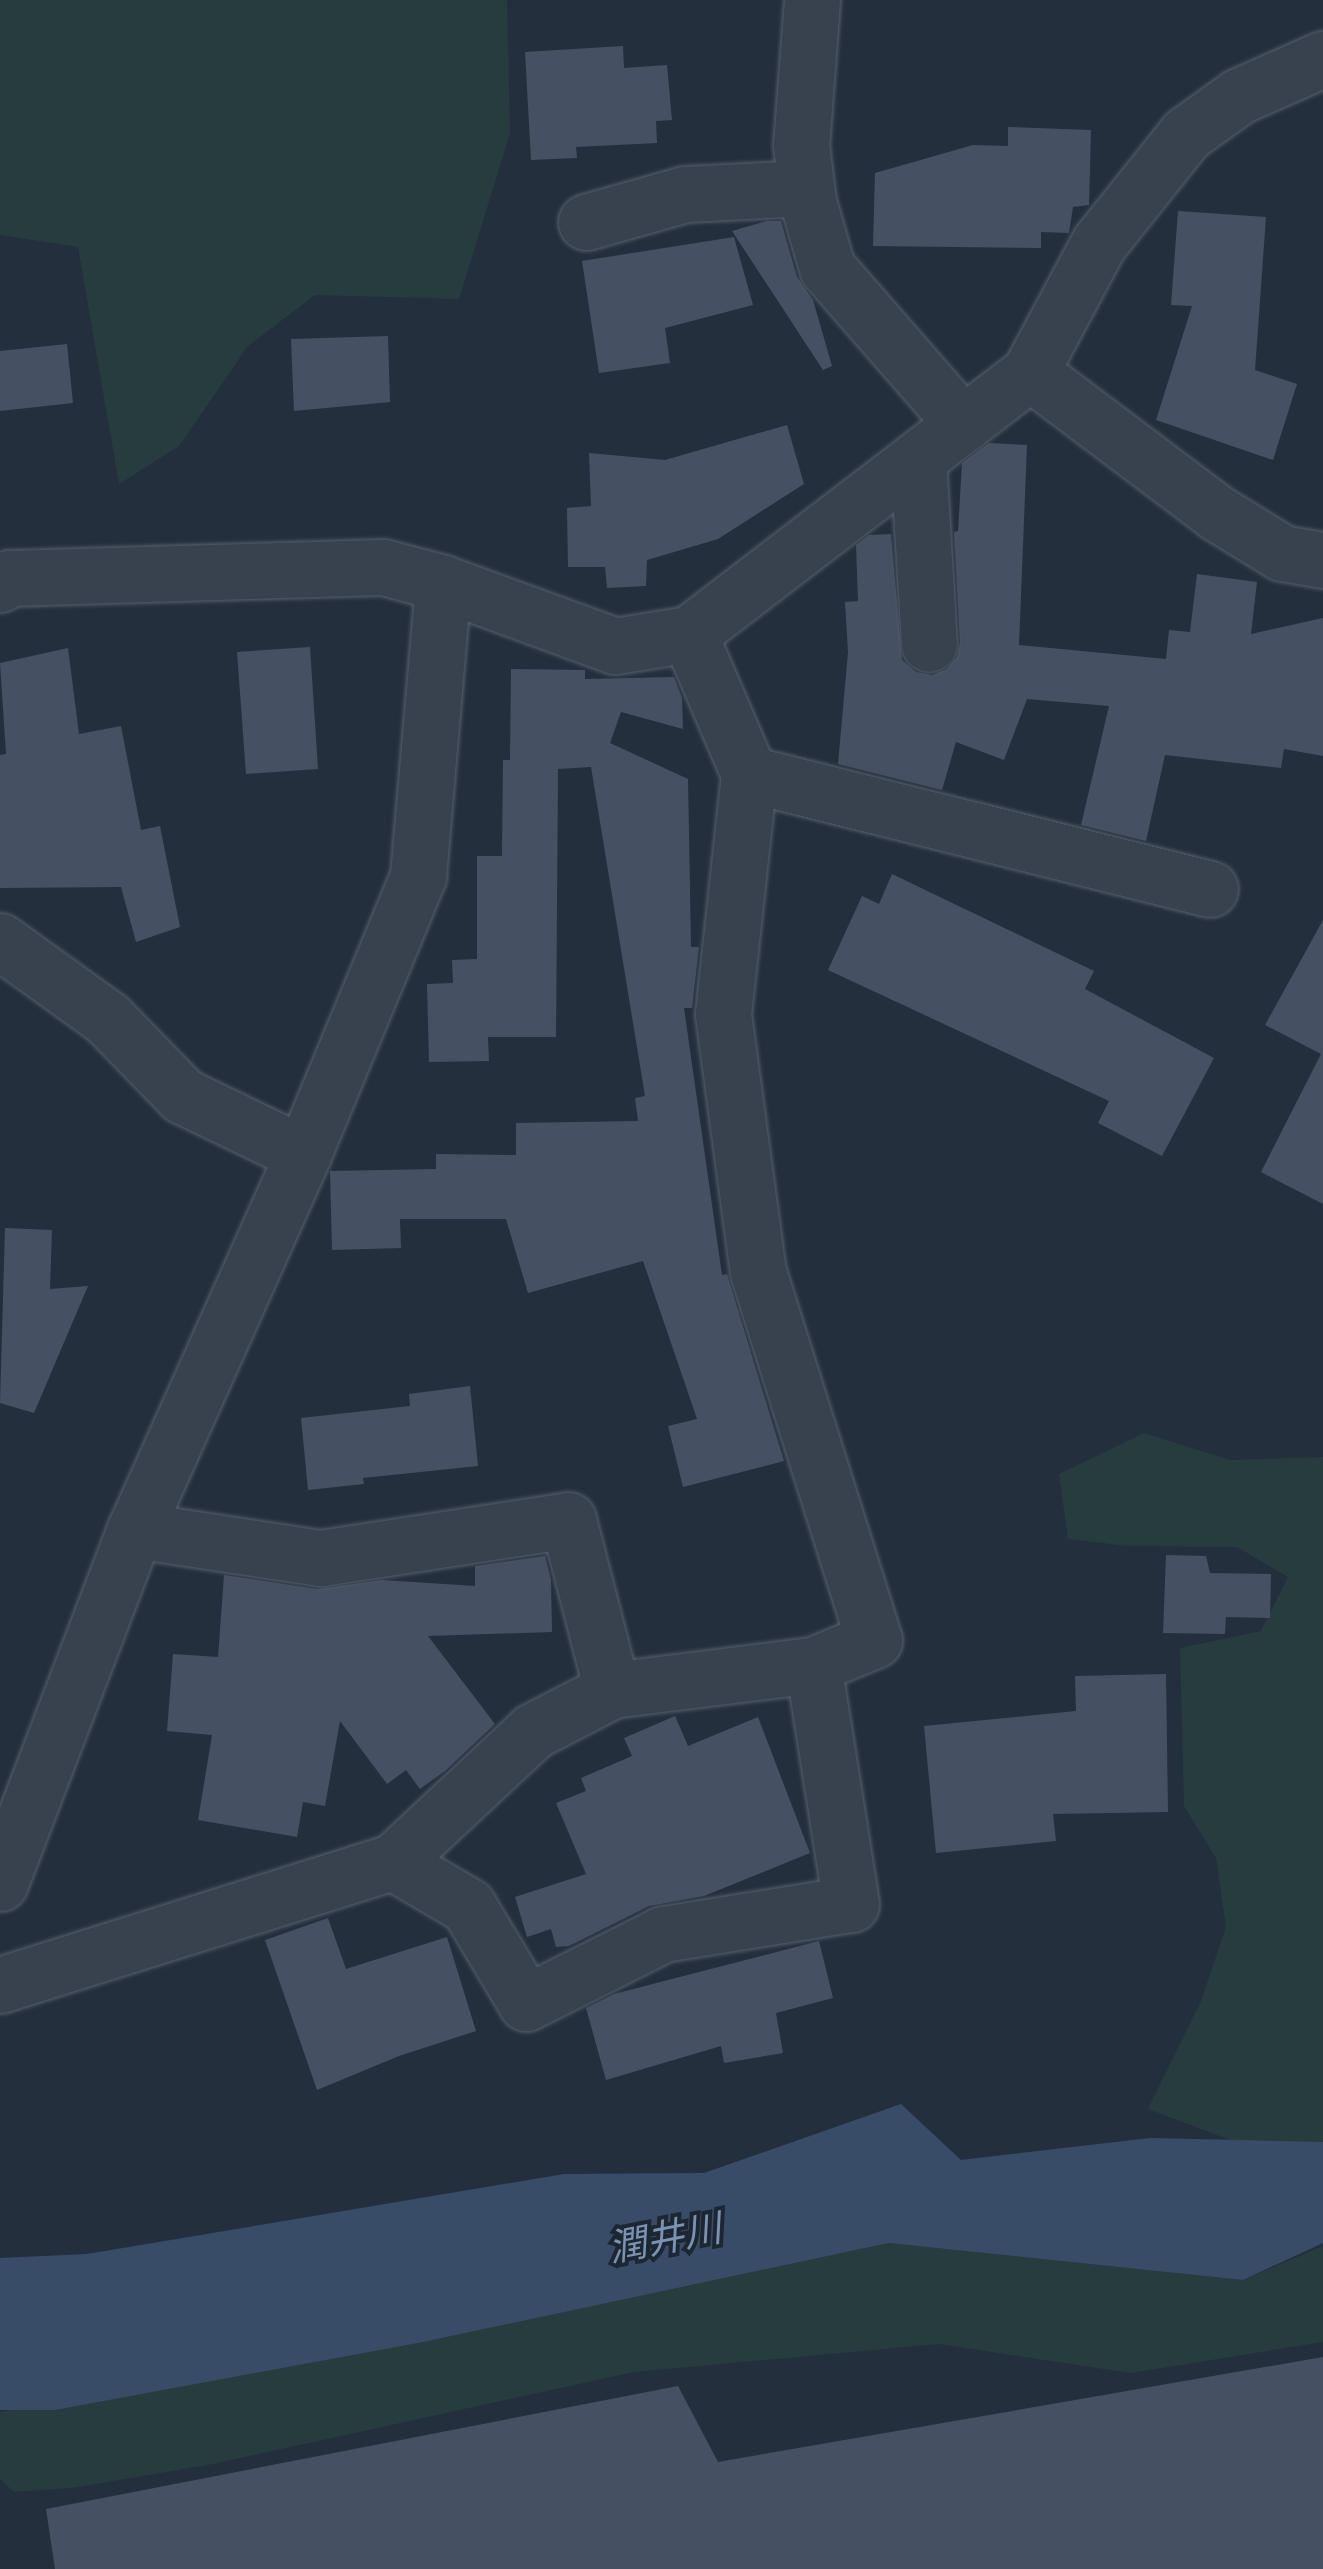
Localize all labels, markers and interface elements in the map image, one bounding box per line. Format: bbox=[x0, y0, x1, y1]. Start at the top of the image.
water label: 潤井川 bbox=[605, 2206, 725, 2272]

